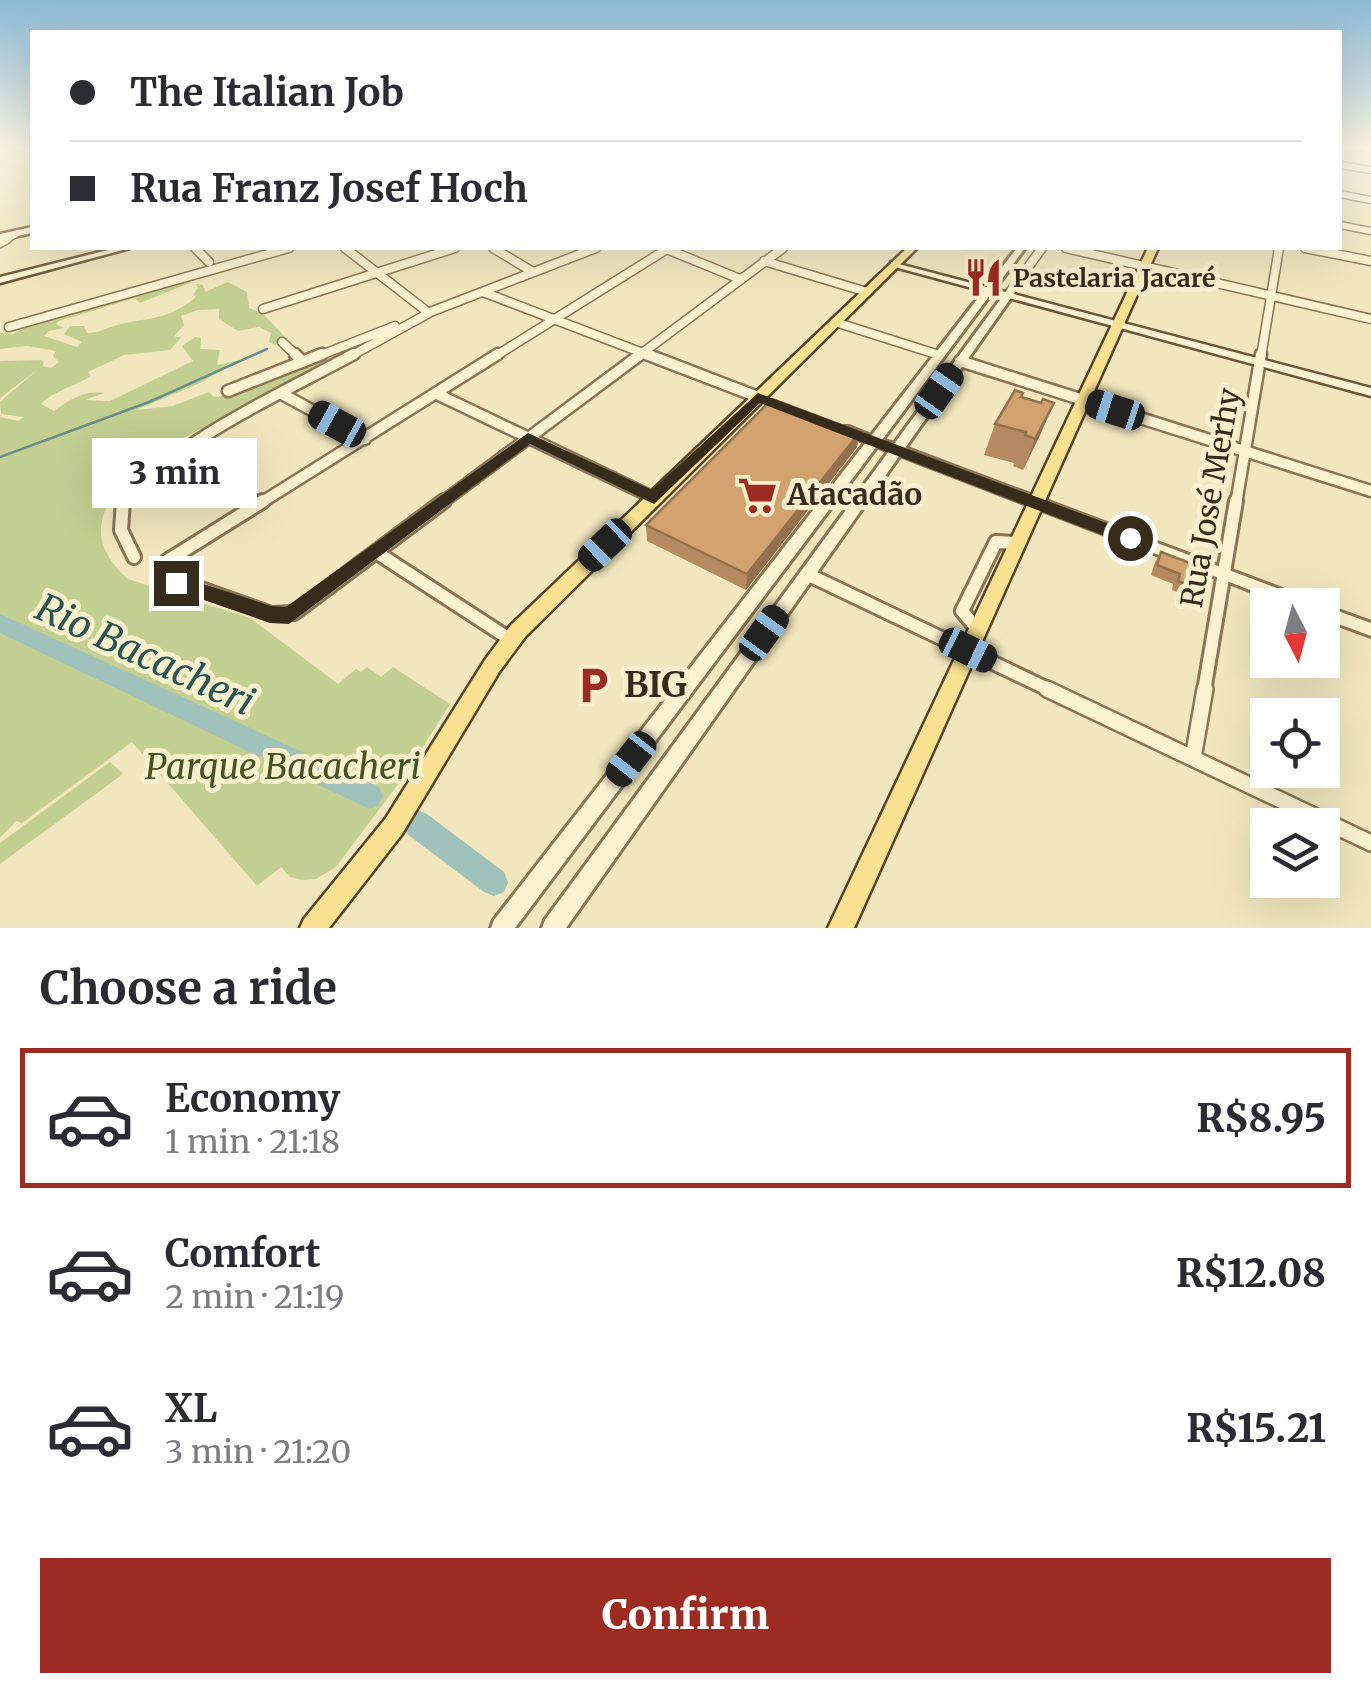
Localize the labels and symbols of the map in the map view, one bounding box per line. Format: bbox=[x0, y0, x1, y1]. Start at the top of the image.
restaurant icon: Pastelaria Jacaré bbox=[962, 257, 1004, 299]
place label: Pastelaria Jacaré bbox=[1013, 262, 1216, 294]
car bbox=[910, 358, 968, 424]
street label: Rua José Merhy bbox=[1172, 385, 1248, 610]
car bbox=[1082, 386, 1148, 434]
car bbox=[303, 396, 371, 452]
callout: 3 min bbox=[94, 438, 258, 508]
supermarket icon: Atacadão bbox=[736, 474, 778, 516]
place label: Atacadão bbox=[786, 475, 922, 513]
car bbox=[573, 513, 637, 577]
route start bbox=[1108, 516, 1153, 561]
route end bbox=[154, 561, 199, 606]
water label: Rio Bacacheri bbox=[29, 584, 262, 726]
north arrow bbox=[1250, 588, 1340, 678]
car bbox=[734, 600, 794, 666]
car bbox=[934, 623, 1002, 677]
place label: BIG bbox=[624, 663, 687, 707]
parking icon: BIG bbox=[573, 664, 615, 706]
car bbox=[601, 726, 661, 792]
park label: Parque Bacacheri bbox=[145, 745, 421, 789]

